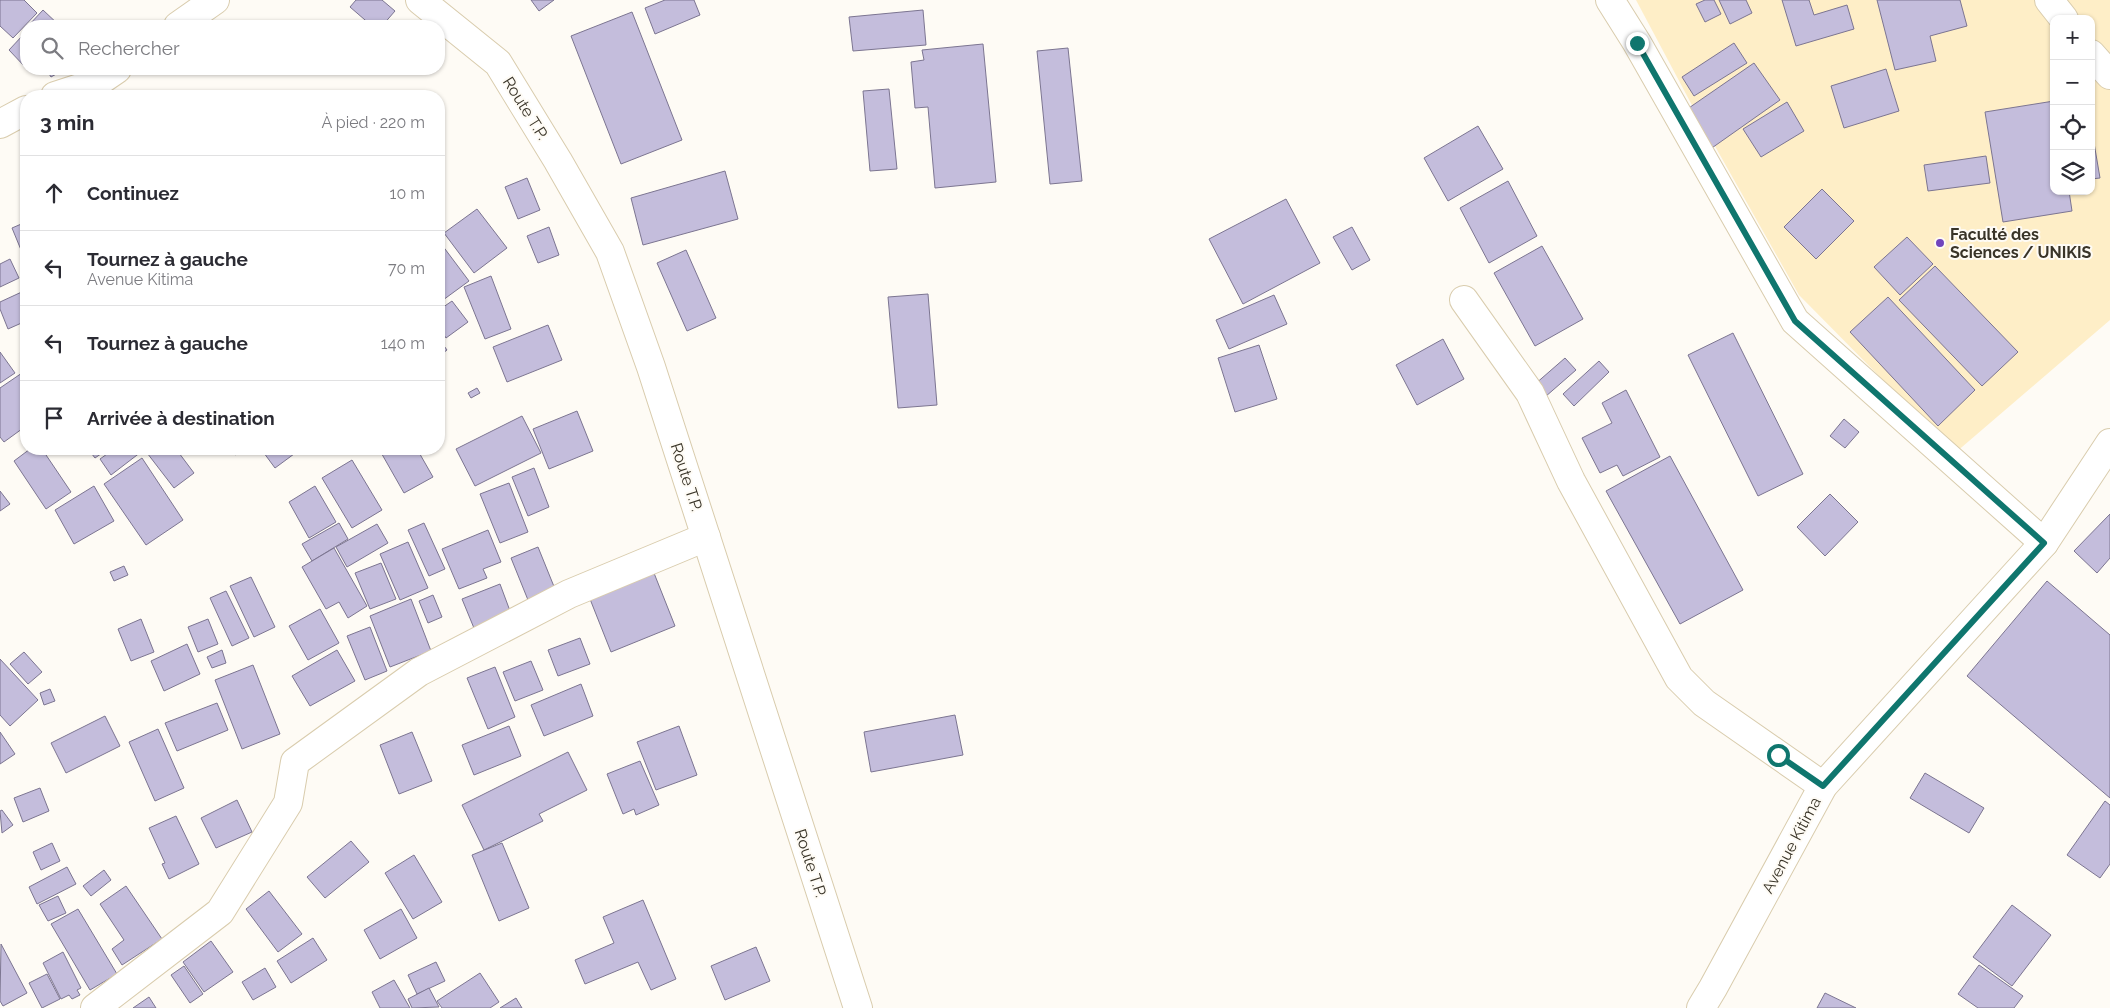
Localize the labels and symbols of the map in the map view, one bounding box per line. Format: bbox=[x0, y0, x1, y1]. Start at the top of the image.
route end bbox=[1626, 32, 1649, 55]
street label: Route T.P. bbox=[499, 73, 552, 143]
place label: Faculté des Sciences / UNIKIS bbox=[1950, 225, 2092, 262]
marker: Faculté des Sciences / UNIKIS bbox=[1934, 237, 1946, 249]
street label: Route T.P. bbox=[667, 441, 706, 514]
route start bbox=[1767, 744, 1790, 767]
street label: Avenue Kitima bbox=[1758, 794, 1825, 897]
street label: Route T.P. bbox=[791, 827, 830, 900]

